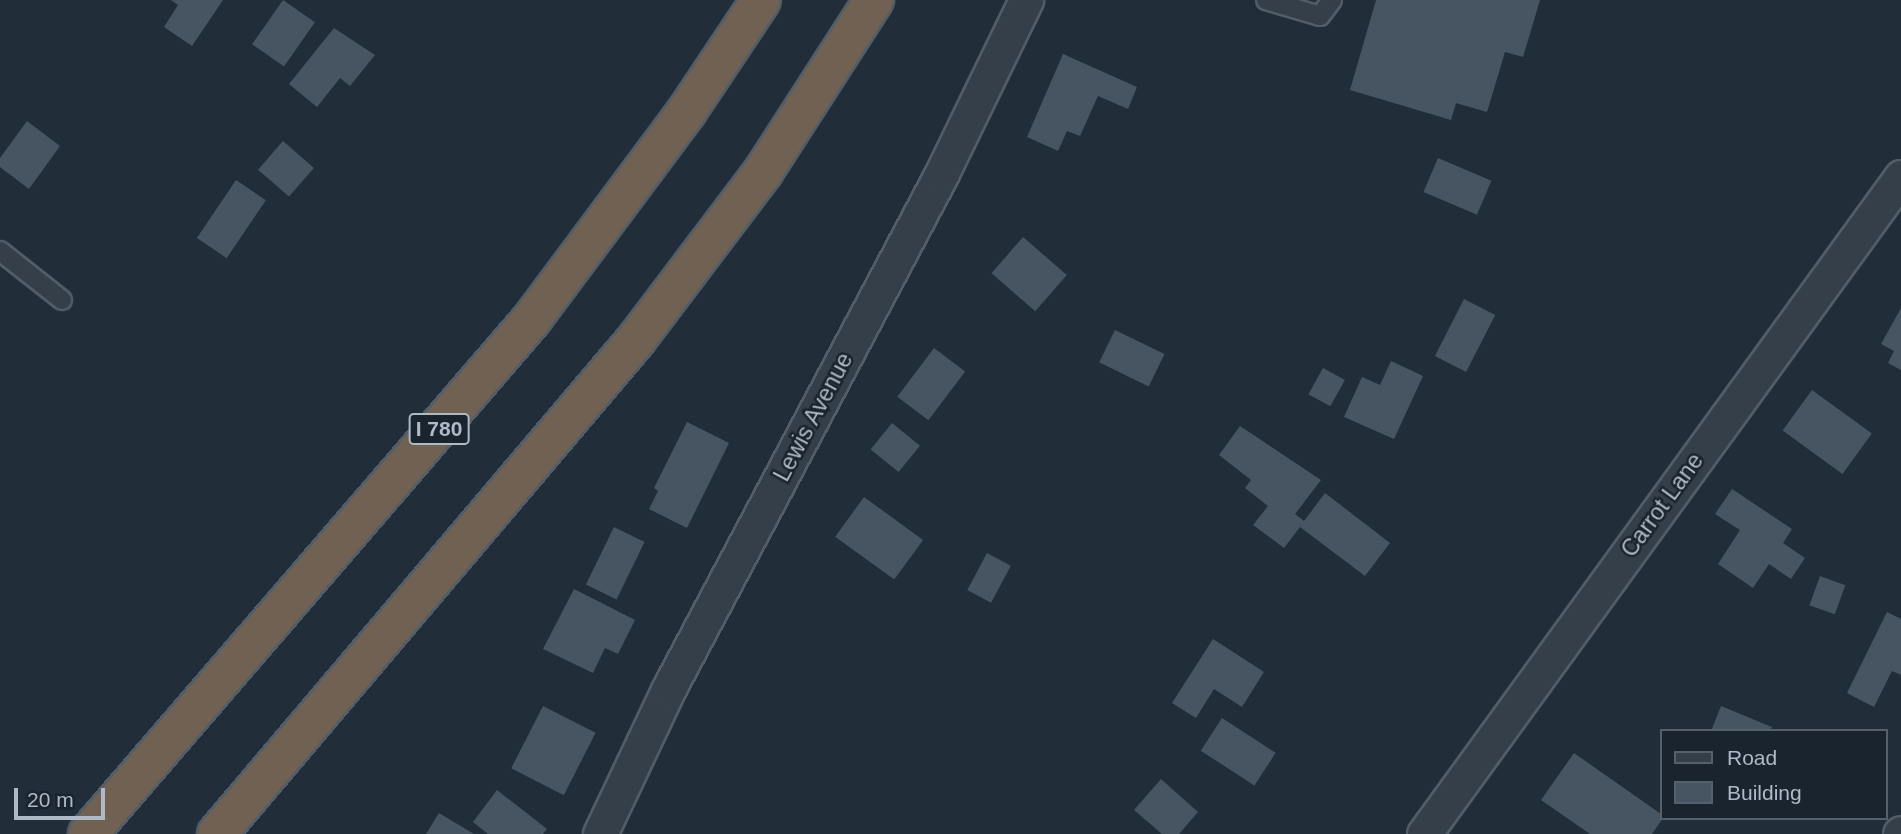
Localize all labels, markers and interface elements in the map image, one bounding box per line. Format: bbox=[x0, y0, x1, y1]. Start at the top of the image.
street label: Lewis Avenue bbox=[767, 347, 859, 487]
road number: I 780 bbox=[408, 412, 471, 446]
street label: Carrot Lane bbox=[1615, 448, 1709, 562]
legend bbox=[1660, 729, 1887, 820]
text: Road bbox=[1727, 746, 1777, 769]
scale bar bbox=[18, 774, 108, 818]
text: Building bbox=[1727, 781, 1802, 804]
text: 20 m bbox=[27, 788, 74, 811]

